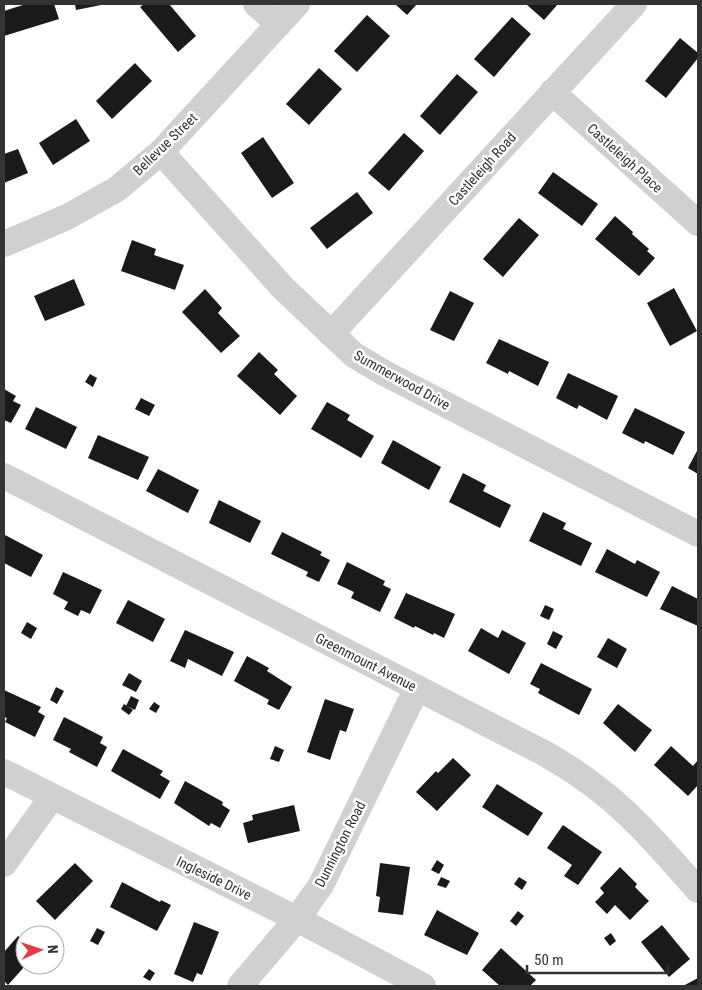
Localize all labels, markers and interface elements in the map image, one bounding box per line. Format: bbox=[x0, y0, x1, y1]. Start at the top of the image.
street label: Bellevue Street bbox=[130, 110, 200, 178]
street label: Castleleigh Place bbox=[584, 120, 666, 196]
street label: Castleleigh Road bbox=[445, 129, 519, 209]
street label: Summerwood Drive bbox=[351, 347, 453, 413]
street label: Greenmount Avenue bbox=[313, 630, 420, 695]
street label: Dunnington Road bbox=[311, 798, 369, 890]
street label: Ingleside Drive bbox=[174, 853, 254, 903]
north arrow bbox=[15, 925, 65, 975]
scale bar bbox=[527, 942, 668, 974]
text: N bbox=[45, 945, 61, 954]
text: 50 m bbox=[534, 951, 564, 969]

